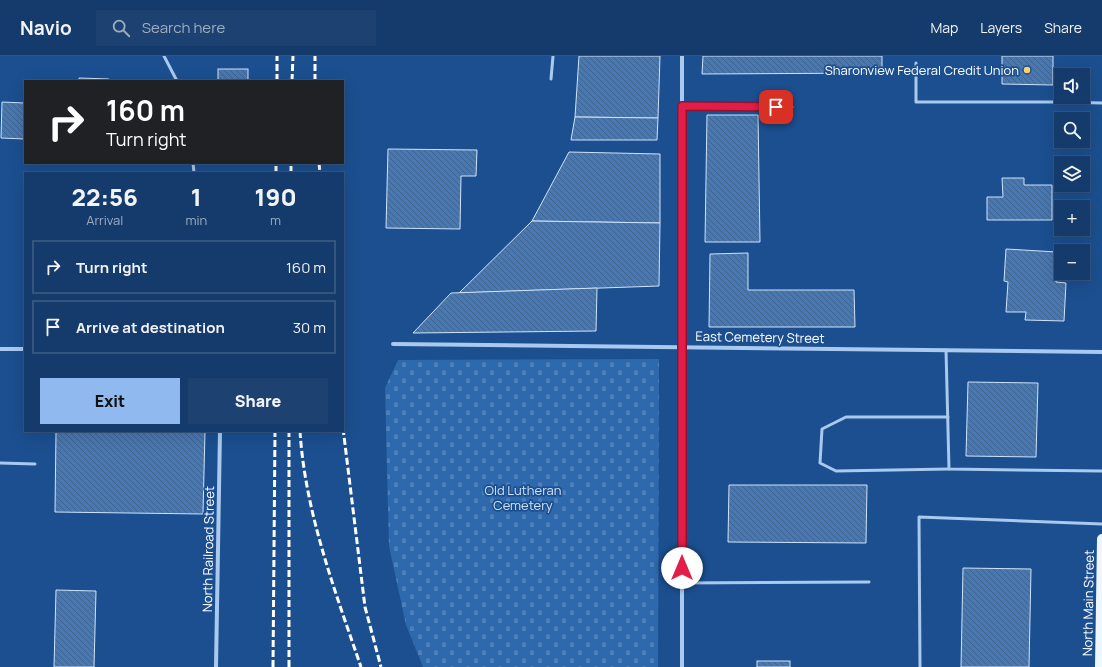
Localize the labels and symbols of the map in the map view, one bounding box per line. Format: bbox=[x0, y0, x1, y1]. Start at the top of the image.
place label: Sharonview Federal Credit Union bbox=[825, 61, 1019, 79]
marker: Sharonview Federal Credit Union bbox=[1022, 65, 1032, 75]
pin bbox=[759, 90, 793, 124]
street label: East Cemetery Street bbox=[695, 327, 825, 347]
park label: Old Lutheran Cemetery bbox=[485, 481, 562, 514]
street label: North Railroad Street bbox=[198, 486, 218, 612]
position arrow bbox=[661, 547, 703, 589]
street label: North Main Street bbox=[1078, 550, 1098, 656]

